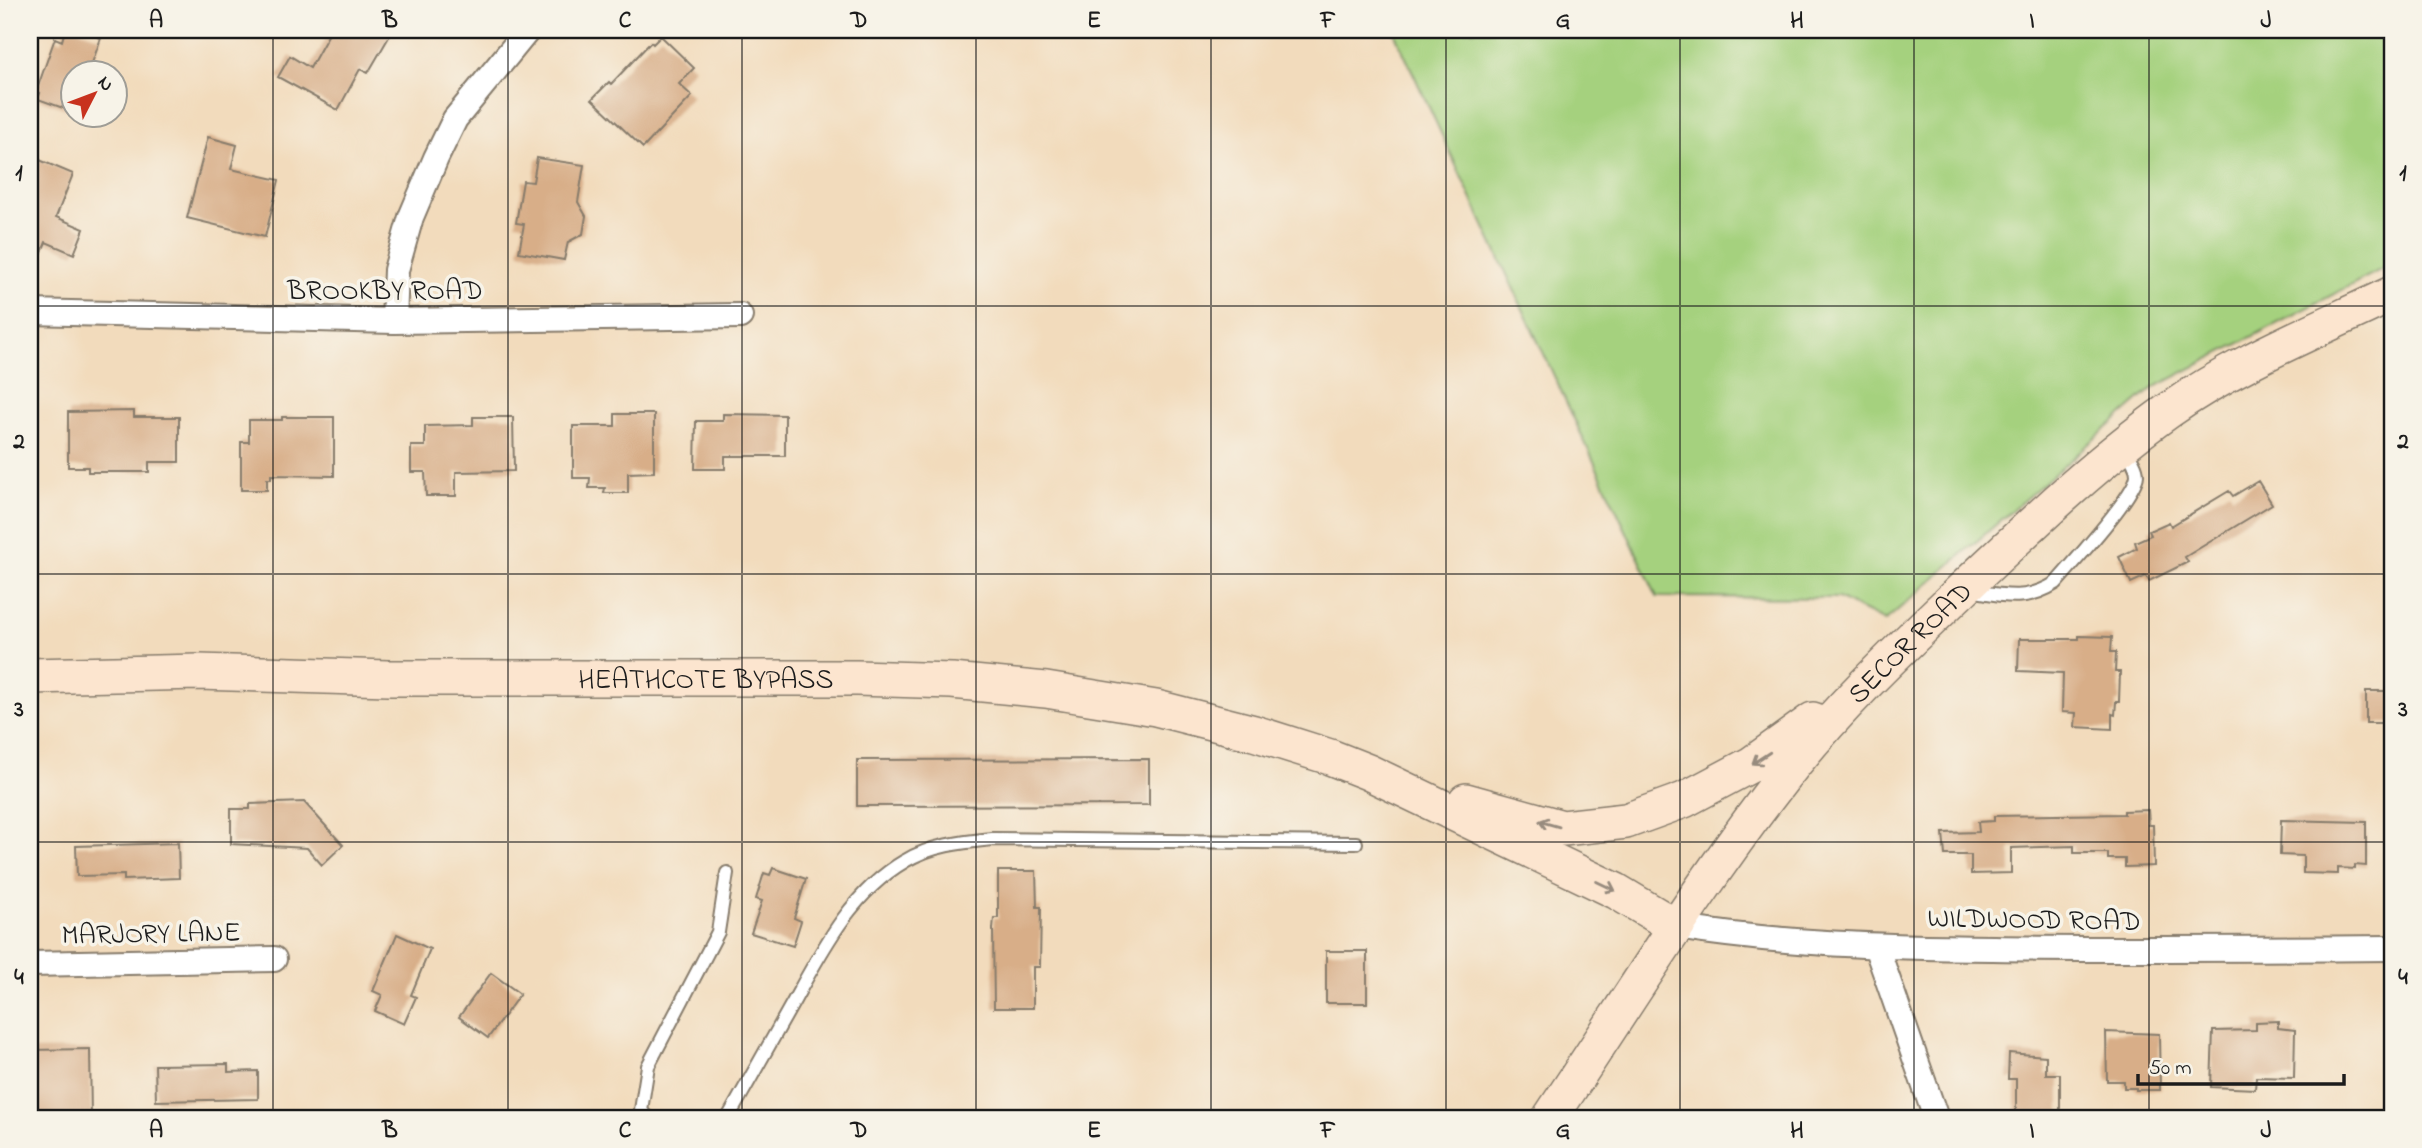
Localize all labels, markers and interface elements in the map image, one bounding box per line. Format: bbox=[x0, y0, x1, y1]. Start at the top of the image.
text: A bbox=[149, 5, 163, 38]
text: B bbox=[381, 5, 398, 38]
text: C bbox=[619, 5, 632, 38]
text: D bbox=[850, 5, 867, 38]
text: E bbox=[1087, 5, 1101, 38]
text: F bbox=[1320, 5, 1336, 38]
text: G bbox=[1556, 5, 1570, 38]
text: H bbox=[1790, 5, 1804, 38]
text: I bbox=[2029, 5, 2035, 38]
text: J bbox=[2260, 5, 2272, 38]
north arrow bbox=[60, 60, 130, 130]
text: N bbox=[90, 70, 119, 98]
text: 1 bbox=[15, 158, 23, 191]
text: 1 bbox=[2399, 158, 2407, 191]
street label: BROOKBY ROAD bbox=[286, 272, 483, 313]
text: 2 bbox=[12, 426, 25, 459]
text: 2 bbox=[2396, 426, 2409, 459]
street label: SECOR ROAD bbox=[1839, 573, 1983, 715]
street label: HEATHCOTE BYPASS bbox=[578, 661, 834, 702]
text: 3 bbox=[13, 694, 24, 727]
text: 3 bbox=[2397, 694, 2408, 727]
one-way arrow bbox=[1752, 751, 1771, 765]
one-way arrow bbox=[1538, 817, 1560, 830]
one-way arrow bbox=[1595, 880, 1616, 893]
street label: WILDWOOD ROAD bbox=[1927, 899, 2141, 944]
street label: MARJORY LANE bbox=[61, 913, 241, 958]
text: 4 bbox=[14, 962, 24, 995]
text: 4 bbox=[2398, 962, 2408, 995]
scale bar bbox=[2138, 1043, 2345, 1087]
text: 50 m bbox=[2149, 1054, 2192, 1084]
text: A bbox=[149, 1115, 163, 1148]
text: B bbox=[381, 1115, 398, 1148]
text: C bbox=[619, 1115, 632, 1148]
text: D bbox=[850, 1115, 867, 1148]
text: E bbox=[1087, 1115, 1101, 1148]
text: F bbox=[1320, 1115, 1336, 1148]
text: G bbox=[1556, 1115, 1570, 1148]
text: H bbox=[1790, 1115, 1804, 1148]
text: I bbox=[2029, 1115, 2035, 1148]
text: J bbox=[2260, 1115, 2272, 1148]

